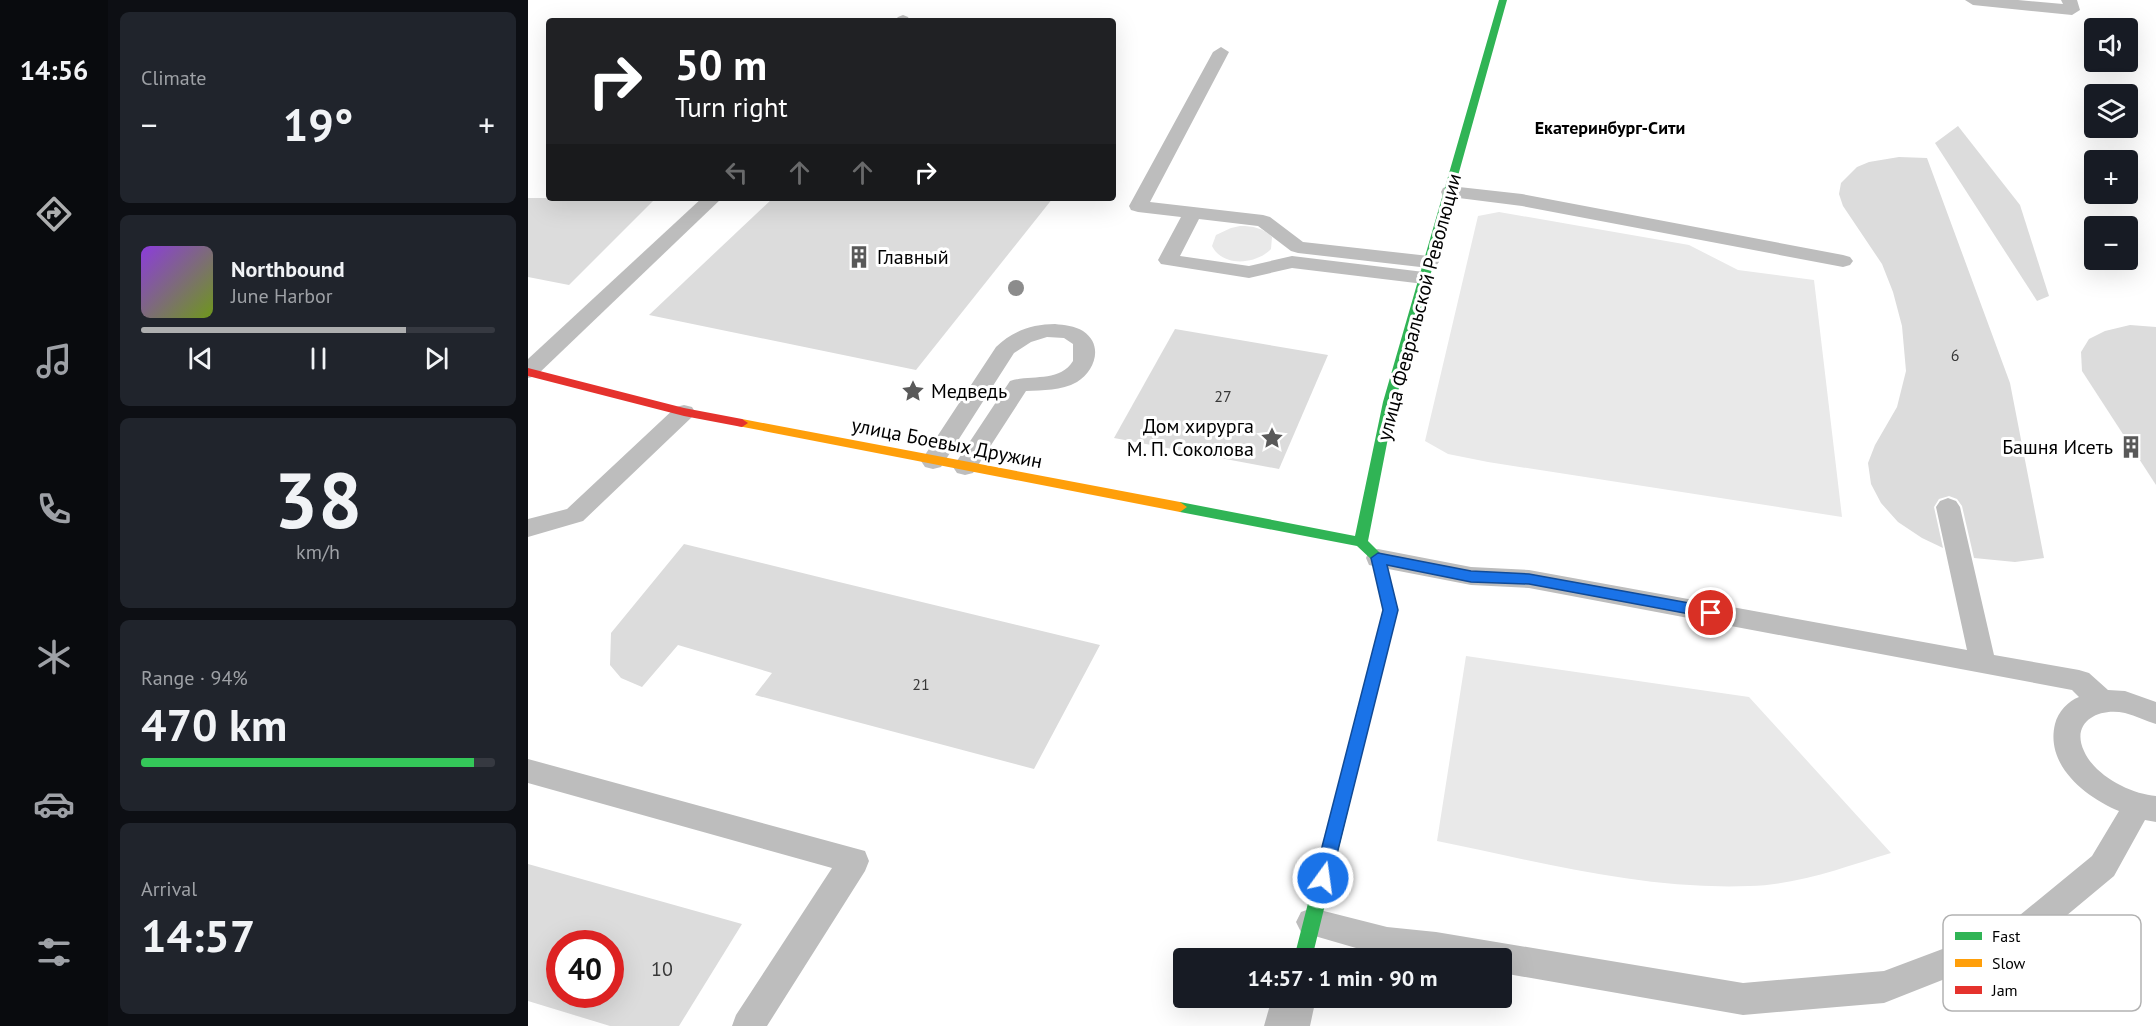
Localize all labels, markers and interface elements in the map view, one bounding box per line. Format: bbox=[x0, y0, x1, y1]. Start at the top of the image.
map controls bbox=[2084, 18, 2138, 270]
button: sound bbox=[2084, 18, 2138, 72]
text: 50 m bbox=[675, 37, 767, 92]
icon: right bbox=[576, 42, 654, 120]
text: 14:56 bbox=[20, 53, 88, 87]
text: Climate bbox=[141, 65, 207, 91]
button: layers bbox=[2084, 84, 2138, 138]
text: Turn right bbox=[675, 90, 788, 124]
text: 19° bbox=[283, 95, 353, 153]
text: − bbox=[141, 103, 158, 146]
text: + bbox=[478, 103, 495, 146]
district label: Екатеринбург-Сити bbox=[1535, 116, 1685, 139]
button: + bbox=[2084, 150, 2138, 204]
icon: left bbox=[720, 156, 753, 189]
icon: ahead bbox=[783, 156, 816, 189]
icon: ahead bbox=[846, 156, 879, 189]
icon: right bbox=[909, 156, 942, 189]
street label: улица Февральской Революции bbox=[1371, 171, 1467, 443]
icon: directions bbox=[33, 193, 75, 235]
button: − bbox=[2084, 216, 2138, 270]
building icon: Главный bbox=[846, 244, 872, 270]
place label: Главный bbox=[877, 244, 949, 270]
text: Northbound bbox=[231, 255, 345, 283]
text: June Harbor bbox=[231, 283, 333, 309]
icon: music bbox=[33, 340, 75, 382]
icon: previous bbox=[184, 342, 217, 375]
icon: pause bbox=[302, 342, 335, 375]
icon: next bbox=[420, 342, 453, 375]
house number: 6 bbox=[1951, 345, 1959, 365]
place icon: Медведь bbox=[900, 378, 926, 404]
place label: Медведь bbox=[931, 378, 1007, 404]
house number: 27 bbox=[1214, 386, 1232, 406]
street label: улица Боевых Дружин bbox=[849, 412, 1045, 474]
place label: Дом хирурга М. П. Соколова bbox=[1127, 413, 1254, 462]
place icon: Дом хирурга М. П. Соколова bbox=[1259, 425, 1285, 451]
place label: Башня Исеть bbox=[2002, 434, 2113, 460]
building icon: Башня Исеть bbox=[2118, 434, 2144, 460]
text: 38 bbox=[274, 449, 362, 550]
icon: phone bbox=[33, 488, 75, 530]
text: km/h bbox=[296, 539, 340, 565]
pin bbox=[1685, 587, 1736, 638]
icon: arrive bbox=[1694, 596, 1727, 629]
icon: climate bbox=[33, 636, 75, 678]
text: Range · 94% bbox=[141, 665, 248, 691]
house number: 21 bbox=[912, 674, 930, 694]
text: 470 km bbox=[141, 695, 287, 753]
icon: car bbox=[33, 783, 75, 825]
position arrow bbox=[1291, 846, 1355, 910]
text: Arrival bbox=[141, 876, 197, 902]
text: 14:57 bbox=[141, 906, 255, 964]
legend bbox=[1943, 915, 2141, 1011]
text: Fast bbox=[1992, 926, 2021, 946]
speed limit sign: 40 bbox=[546, 930, 624, 1008]
icon: filters bbox=[33, 931, 75, 973]
text: Slow bbox=[1992, 953, 2026, 973]
house number: 10 bbox=[651, 956, 673, 982]
text: 14:57 · 1 min · 90 m bbox=[1248, 964, 1437, 992]
text: Jam bbox=[1991, 980, 2018, 1000]

